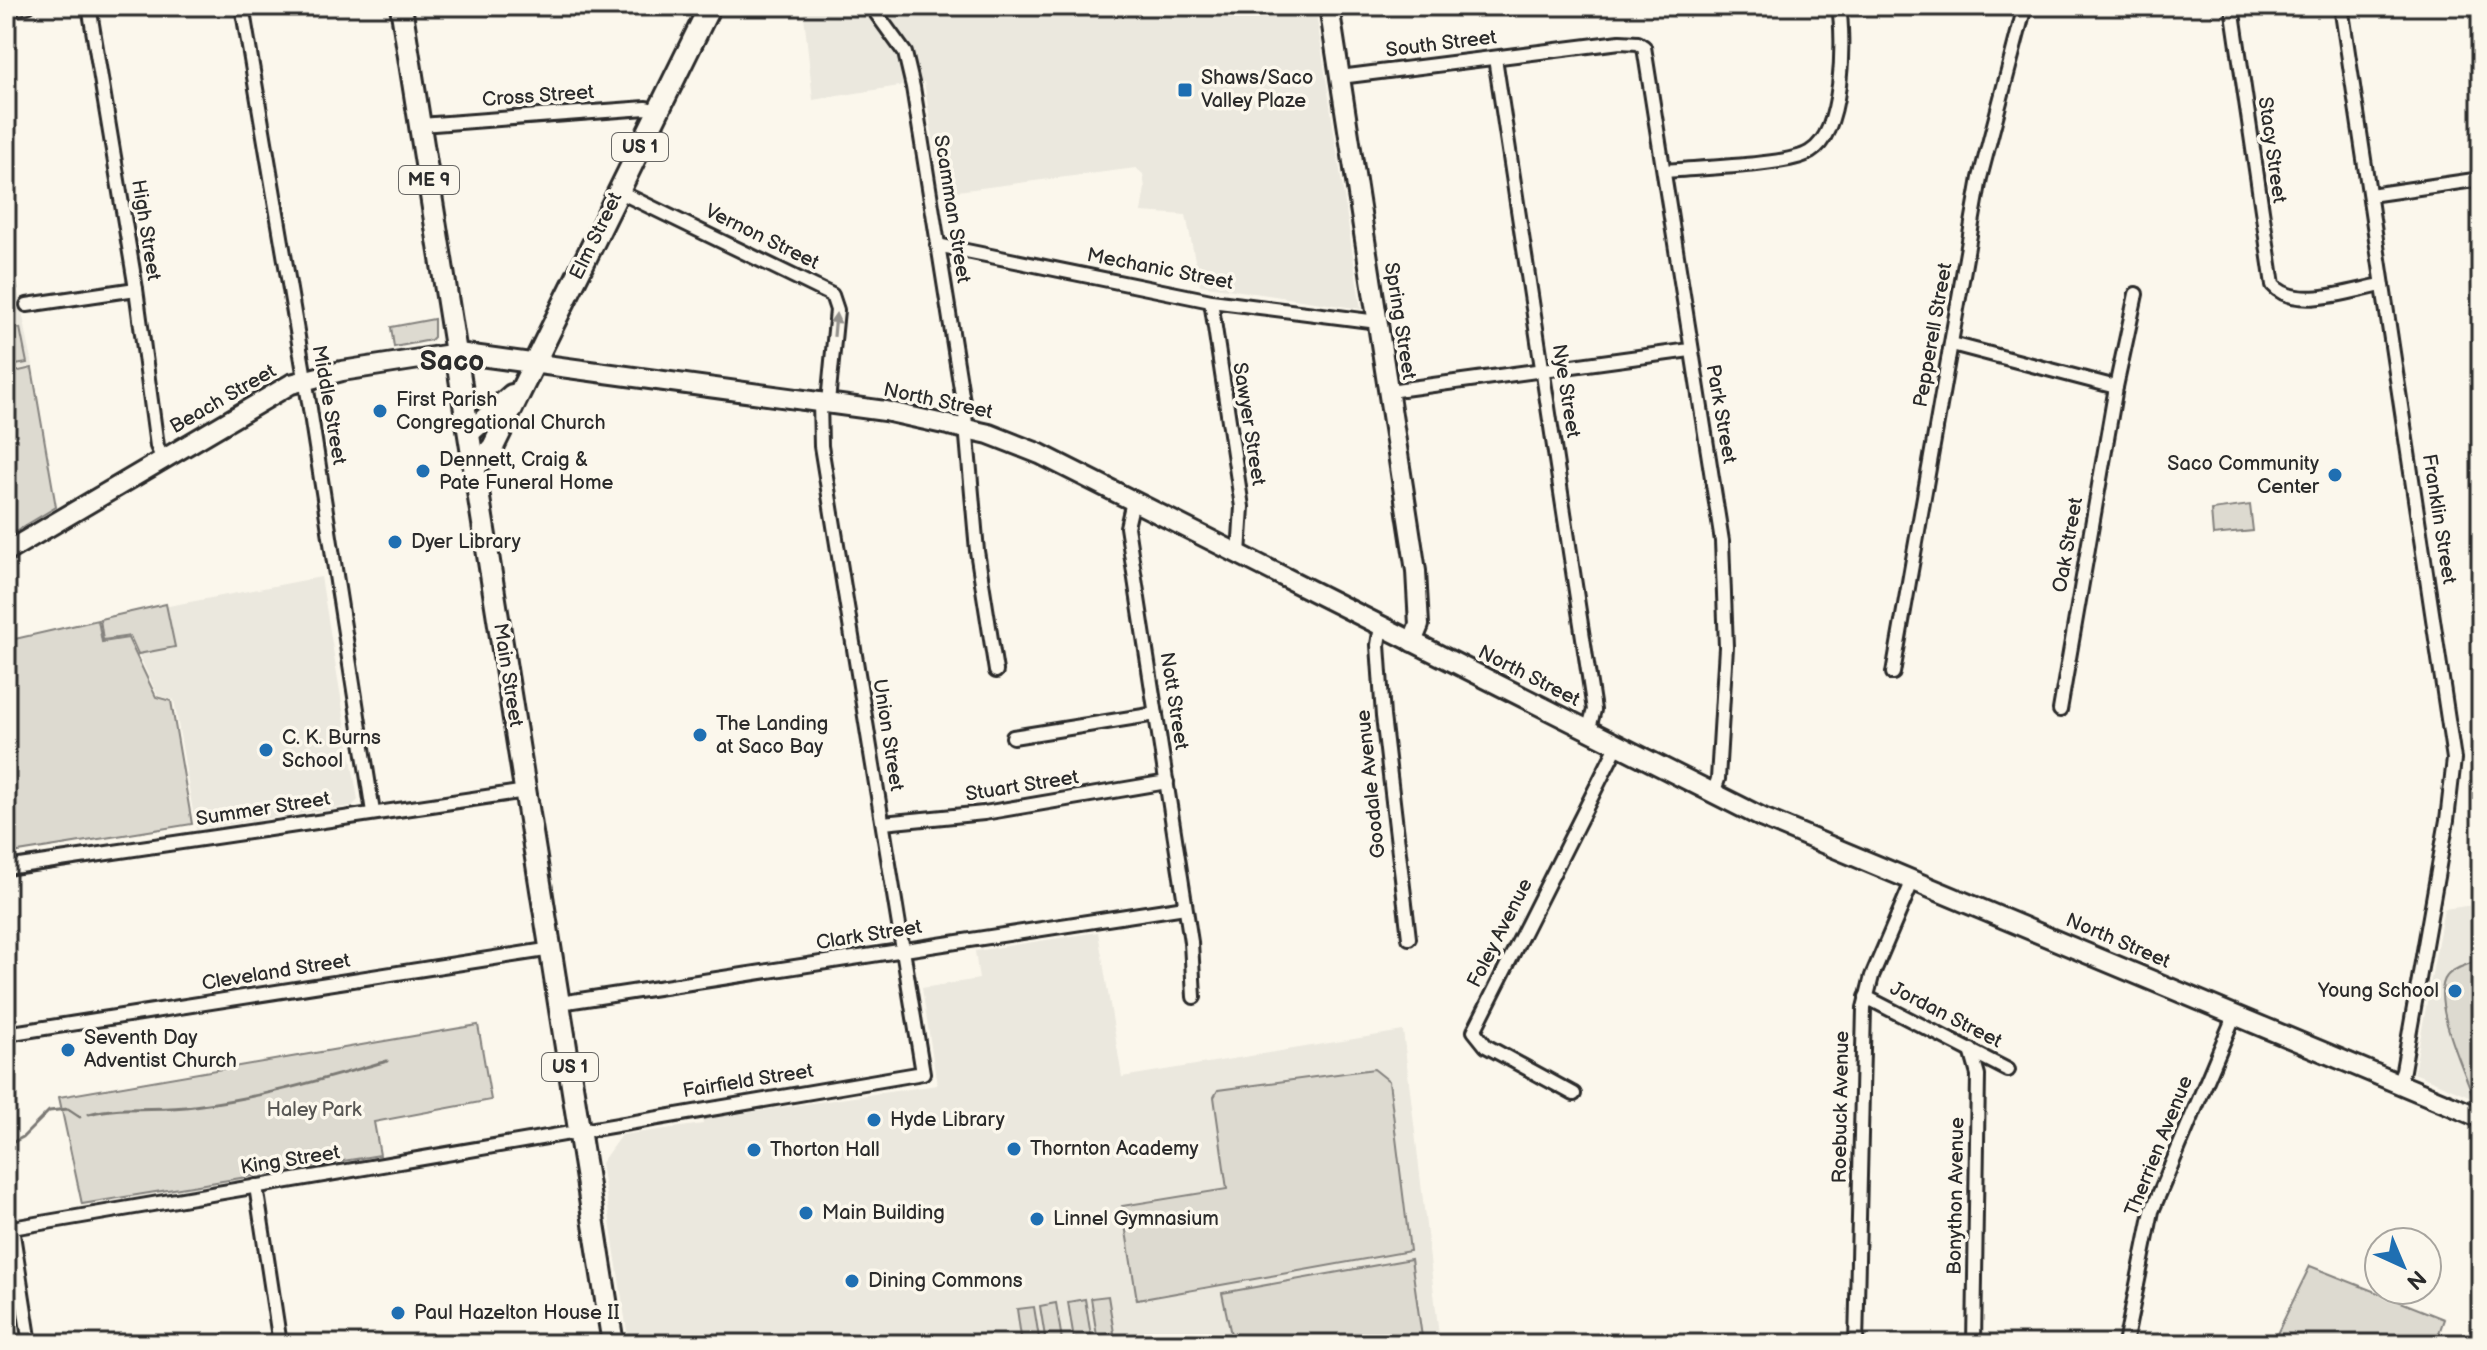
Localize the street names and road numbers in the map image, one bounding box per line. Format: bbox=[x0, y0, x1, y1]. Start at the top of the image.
street label: South Street bbox=[1384, 25, 1498, 63]
street label: Cross Street bbox=[481, 80, 595, 112]
street label: Stacy Street bbox=[2253, 95, 2291, 205]
road number: US 1 bbox=[612, 133, 668, 161]
street label: Scamman Street bbox=[928, 133, 976, 285]
road number: ME 9 bbox=[399, 166, 459, 194]
street label: High Street bbox=[126, 178, 166, 282]
street label: Elm Street bbox=[565, 188, 627, 284]
street label: Vernon Street bbox=[701, 199, 823, 275]
street label: Mechanic Street bbox=[1085, 243, 1235, 295]
street label: Spring Street bbox=[1379, 261, 1421, 381]
street label: Pepperell Street bbox=[1908, 261, 1958, 409]
street label: Nye Street bbox=[1547, 342, 1585, 440]
street label: Middle Street bbox=[307, 343, 351, 467]
street label: Beach Street bbox=[166, 359, 280, 439]
street label: Sawyer Street bbox=[1227, 361, 1271, 487]
street label: Park Street bbox=[1700, 363, 1742, 465]
street label: North Street bbox=[881, 378, 995, 424]
street label: Franklin Street bbox=[2417, 452, 2461, 586]
street label: Oak Street bbox=[2048, 496, 2088, 594]
street label: Main Street bbox=[488, 622, 528, 728]
street label: North Street bbox=[1474, 640, 1584, 712]
street label: Nott Street bbox=[1154, 651, 1194, 751]
street label: Union Street bbox=[867, 677, 909, 793]
street label: Goodale Avenue bbox=[1351, 708, 1391, 859]
street label: Stuart Street bbox=[964, 765, 1080, 807]
street label: Summer Street bbox=[194, 787, 332, 831]
street label: Foley Avenue bbox=[1462, 874, 1538, 991]
street label: North Street bbox=[2062, 908, 2174, 974]
street label: Clark Street bbox=[814, 915, 924, 955]
street label: Cleveland Street bbox=[200, 948, 352, 996]
street label: Jordan Street bbox=[1886, 977, 2006, 1053]
street label: Roebuck Avenue bbox=[1828, 1030, 1854, 1184]
road number: US 1 bbox=[542, 1053, 598, 1081]
street label: Fairfield Street bbox=[681, 1059, 815, 1103]
street label: Therrien Avenue bbox=[2120, 1072, 2198, 1220]
street label: Bonython Avenue bbox=[1943, 1117, 1969, 1275]
street label: King Street bbox=[239, 1140, 341, 1180]

